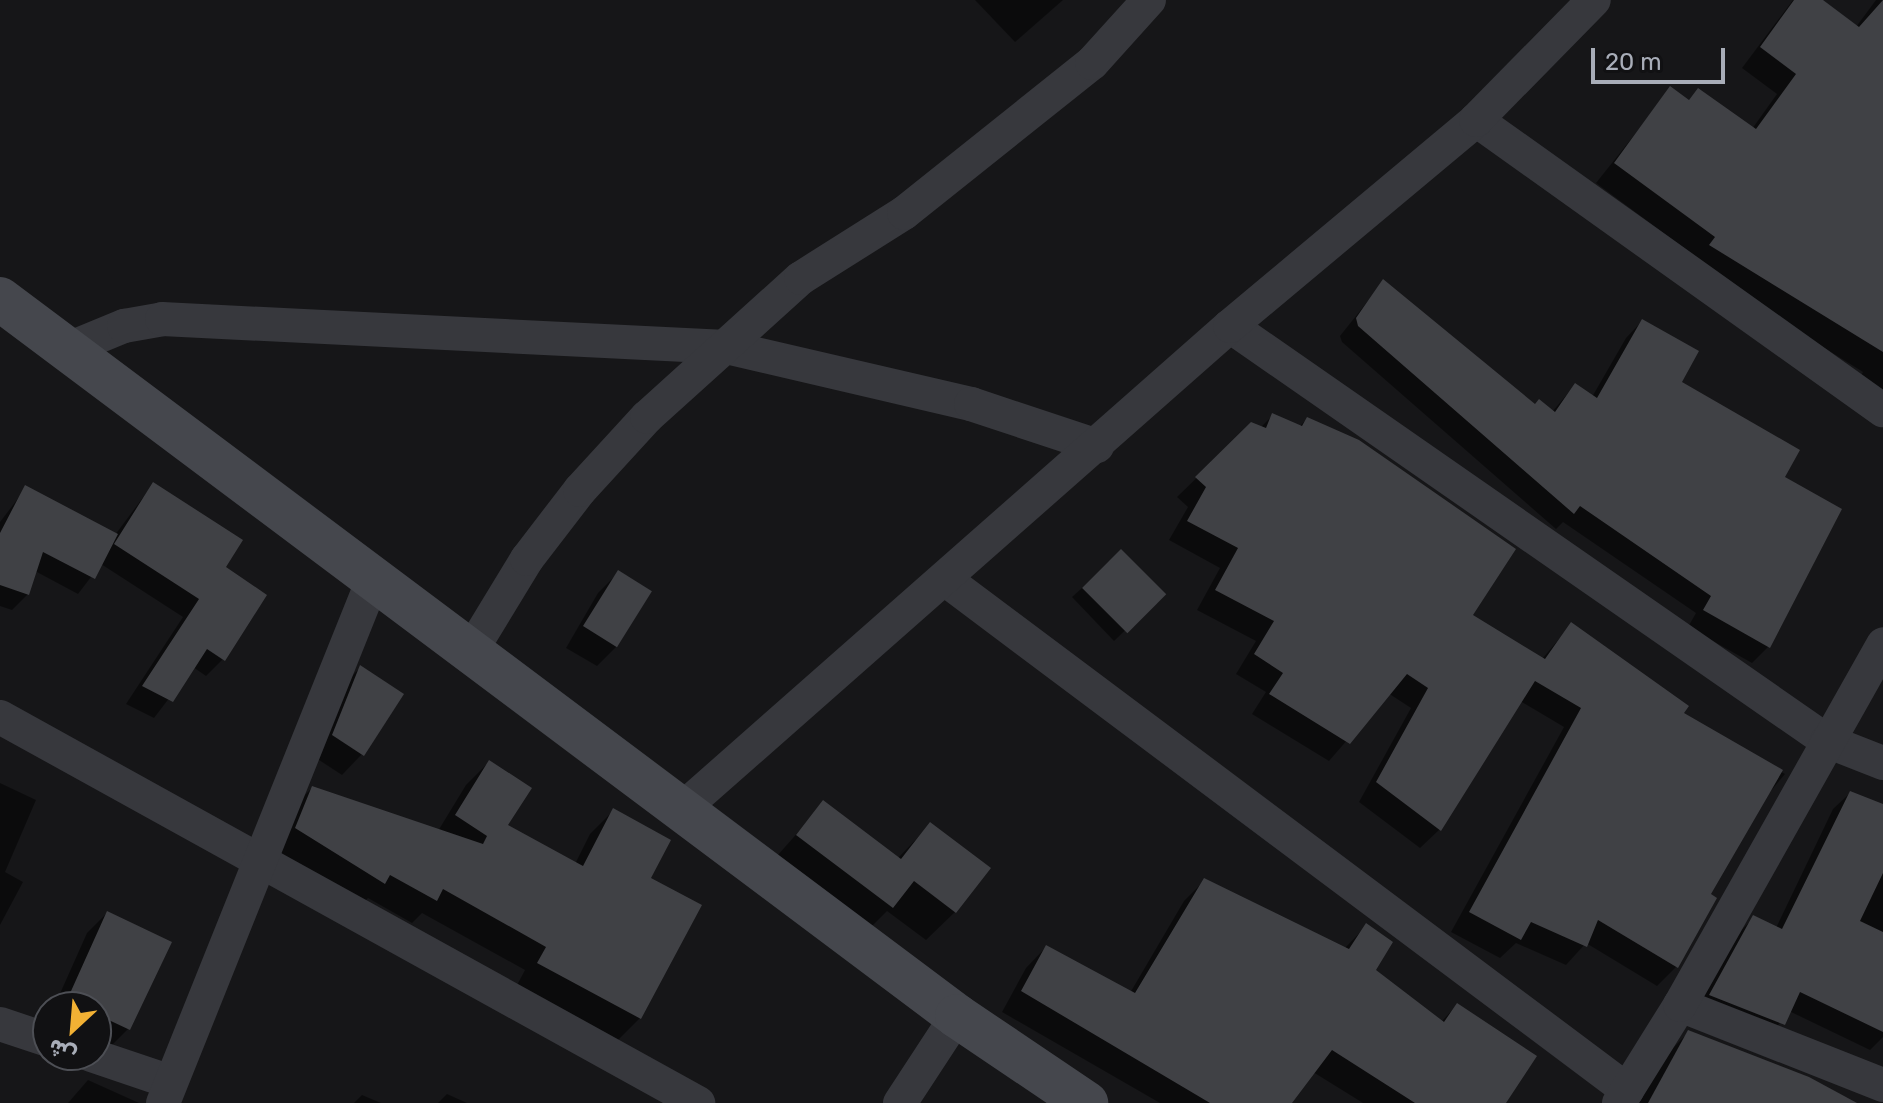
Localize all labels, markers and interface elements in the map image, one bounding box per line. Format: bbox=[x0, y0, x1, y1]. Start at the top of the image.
scale bar bbox=[1595, 32, 1729, 82]
text: 20 m bbox=[1605, 48, 1662, 76]
north arrow bbox=[32, 991, 112, 1071]
text: ش bbox=[44, 1033, 81, 1069]

